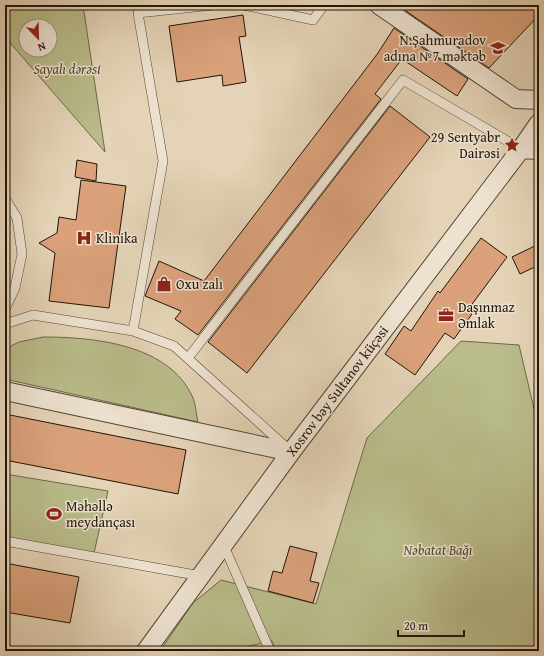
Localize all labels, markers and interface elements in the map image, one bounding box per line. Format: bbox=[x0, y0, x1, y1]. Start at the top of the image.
north arrow bbox=[18, 18, 58, 58]
place label: N.Şahmuradov adına №7 məktəb bbox=[384, 30, 486, 66]
text: N bbox=[35, 38, 48, 56]
school or university icon: N.Şahmuradov adına №7 məktəb bbox=[489, 39, 507, 57]
park label: Sayalı dərəsi bbox=[33, 59, 101, 79]
place label: 29 Sentyabr Dairəsi bbox=[431, 127, 500, 163]
place icon: 29 Sentyabr Dairəsi bbox=[503, 136, 521, 154]
place label: Klinika bbox=[96, 228, 138, 248]
hospital icon: Klinika bbox=[75, 229, 93, 247]
place label: Oxu zalı bbox=[176, 274, 223, 294]
shop icon: Oxu zalı bbox=[155, 275, 173, 293]
place label: Daşınmaz Əmlak bbox=[458, 297, 515, 333]
office icon: Daşınmaz Əmlak bbox=[437, 306, 455, 324]
street label: Xosrov bəy Sultanov küçəsi bbox=[281, 321, 393, 461]
place label: Məhəllə meydançası bbox=[66, 496, 135, 532]
sports icon: Məhəllə meydançası bbox=[45, 505, 63, 523]
park label: Nəbatat Bağı bbox=[404, 540, 473, 560]
scale bar bbox=[398, 612, 464, 638]
text: 20 m bbox=[404, 617, 428, 634]

